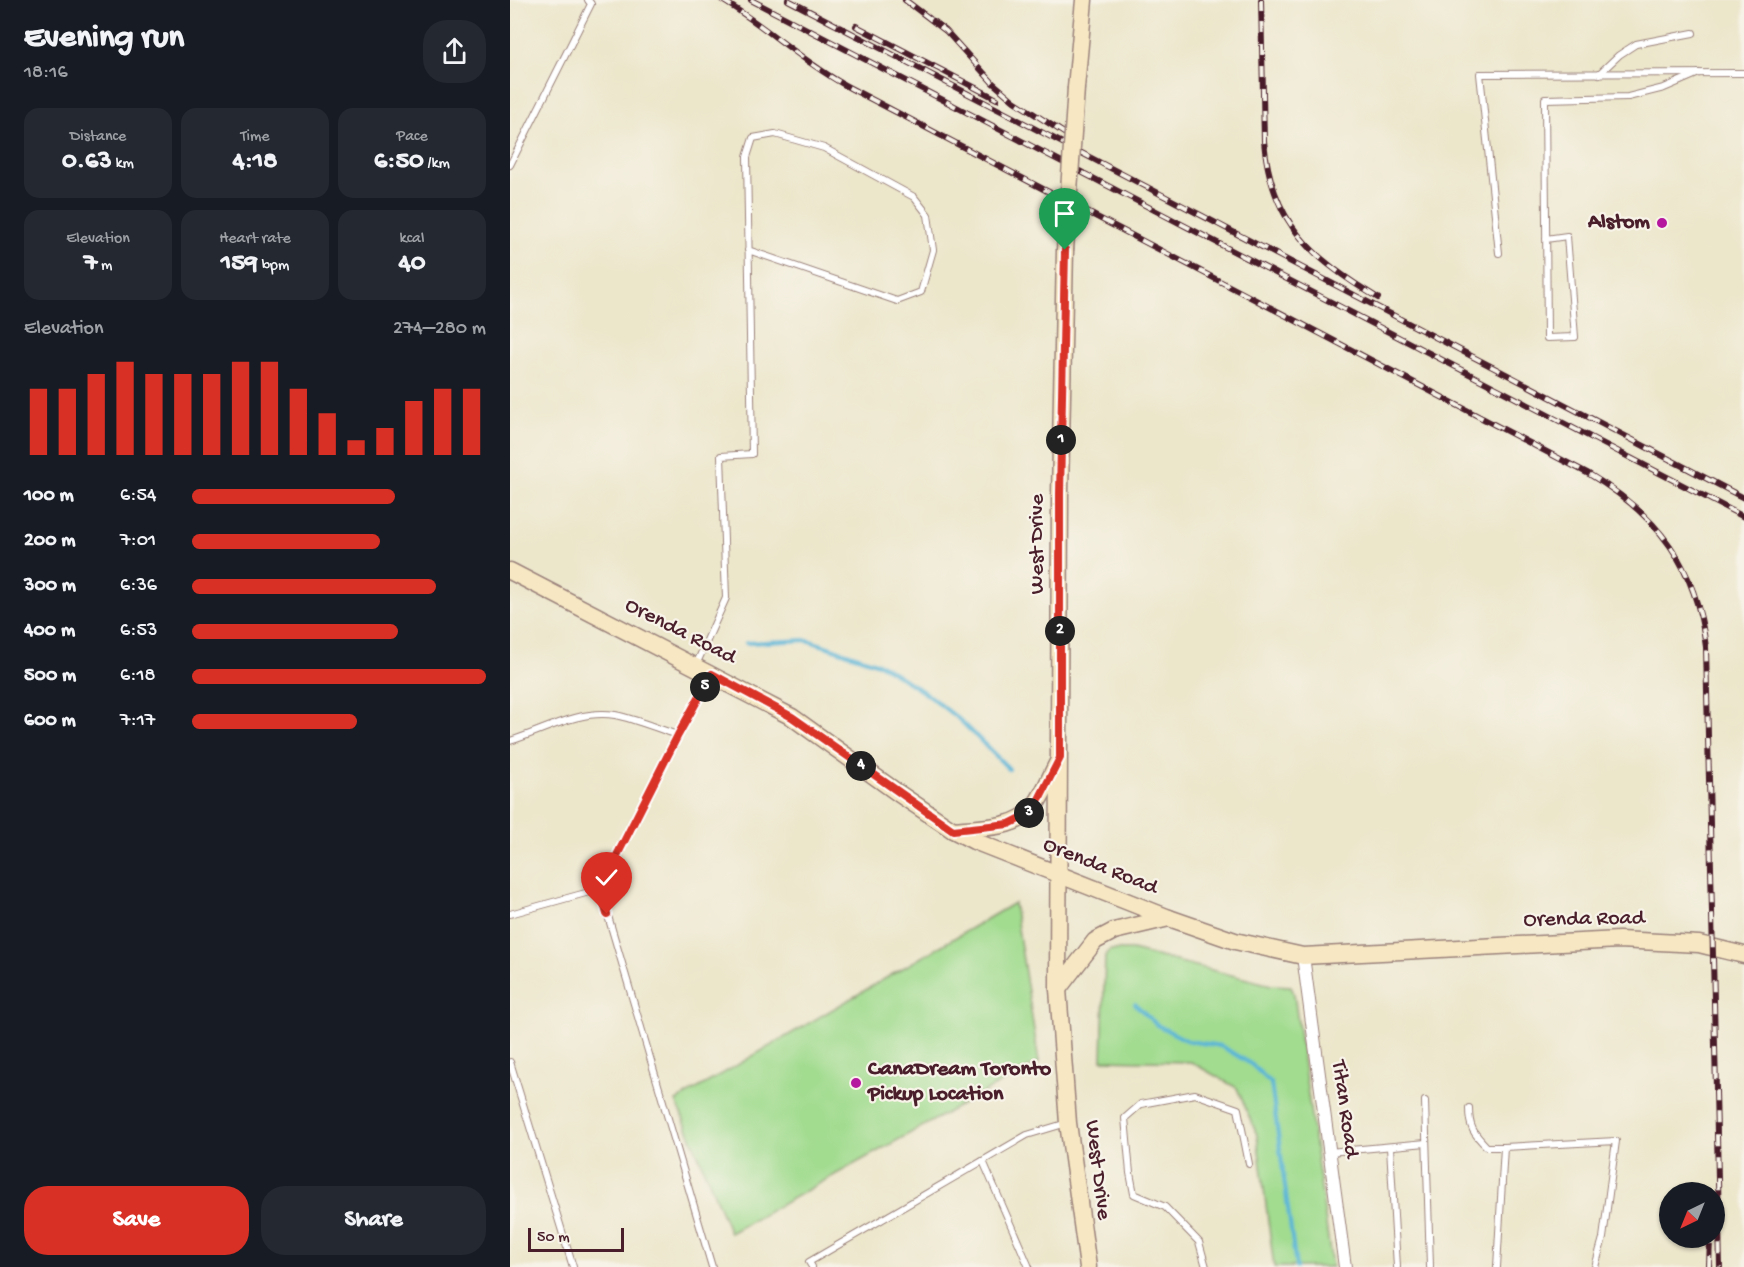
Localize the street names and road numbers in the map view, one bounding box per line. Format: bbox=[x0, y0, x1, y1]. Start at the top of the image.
street label: West Drive bbox=[1025, 493, 1051, 594]
street label: Orenda Road bbox=[620, 593, 742, 672]
street label: Orenda Road bbox=[1039, 832, 1163, 903]
street label: Orenda Road bbox=[1523, 906, 1647, 934]
street label: Titan Road bbox=[1324, 1057, 1364, 1161]
street label: West Drive bbox=[1078, 1119, 1116, 1222]

